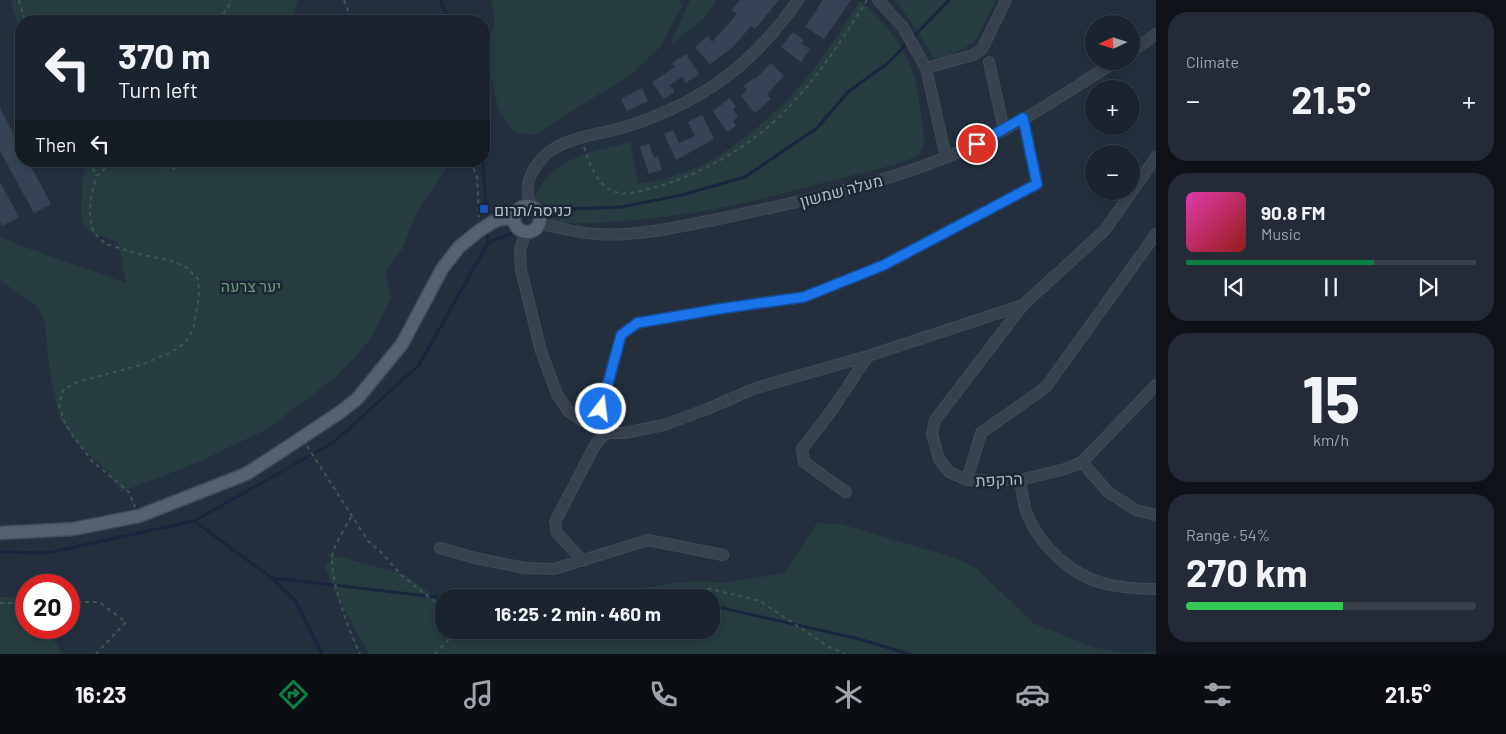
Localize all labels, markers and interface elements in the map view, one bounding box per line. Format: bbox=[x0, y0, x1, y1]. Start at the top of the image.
north arrow bbox=[1085, 15, 1140, 70]
map controls bbox=[1085, 15, 1140, 200]
text: 370 m bbox=[118, 34, 210, 76]
icon: left bbox=[35, 35, 100, 100]
text: Climate bbox=[1186, 52, 1239, 71]
text: Turn left bbox=[118, 76, 198, 102]
text: 21.5° bbox=[1291, 76, 1371, 122]
button: + bbox=[1085, 80, 1140, 135]
text: − bbox=[1186, 83, 1200, 117]
text: + bbox=[1462, 83, 1476, 117]
pin bbox=[956, 123, 998, 165]
icon: left bbox=[86, 130, 114, 158]
icon: arrive bbox=[963, 130, 991, 158]
text: Then bbox=[35, 133, 76, 156]
button: − bbox=[1085, 145, 1140, 200]
street label: מעלה שמשון bbox=[797, 170, 885, 210]
place label: כניסה/תרום bbox=[494, 200, 572, 219]
text: 90.8 FM bbox=[1261, 201, 1325, 224]
marker: כניסה/תרום bbox=[478, 203, 490, 215]
text: Music bbox=[1261, 224, 1301, 243]
icon: previous bbox=[1220, 273, 1248, 301]
icon: pause bbox=[1317, 273, 1345, 301]
icon: next bbox=[1414, 273, 1442, 301]
park label: יער צרעה bbox=[221, 276, 281, 295]
text: 15 bbox=[1302, 358, 1360, 436]
position arrow bbox=[574, 382, 626, 434]
text: km/h bbox=[1313, 430, 1349, 449]
street label: הרקפת bbox=[975, 468, 1023, 490]
text: Range · 54% bbox=[1186, 525, 1270, 544]
text: 270 km bbox=[1186, 549, 1307, 595]
speed limit sign: 20 bbox=[15, 574, 80, 639]
text: 16:25 · 2 min · 460 m bbox=[494, 602, 661, 625]
icon: directions bbox=[276, 677, 311, 712]
icon: music bbox=[461, 677, 496, 712]
icon: phone bbox=[646, 677, 681, 712]
icon: climate bbox=[831, 677, 866, 712]
icon: car bbox=[1015, 677, 1050, 712]
icon: filters bbox=[1200, 677, 1235, 712]
text: 16:23 bbox=[75, 681, 126, 707]
text: 21.5° bbox=[1385, 681, 1431, 707]

